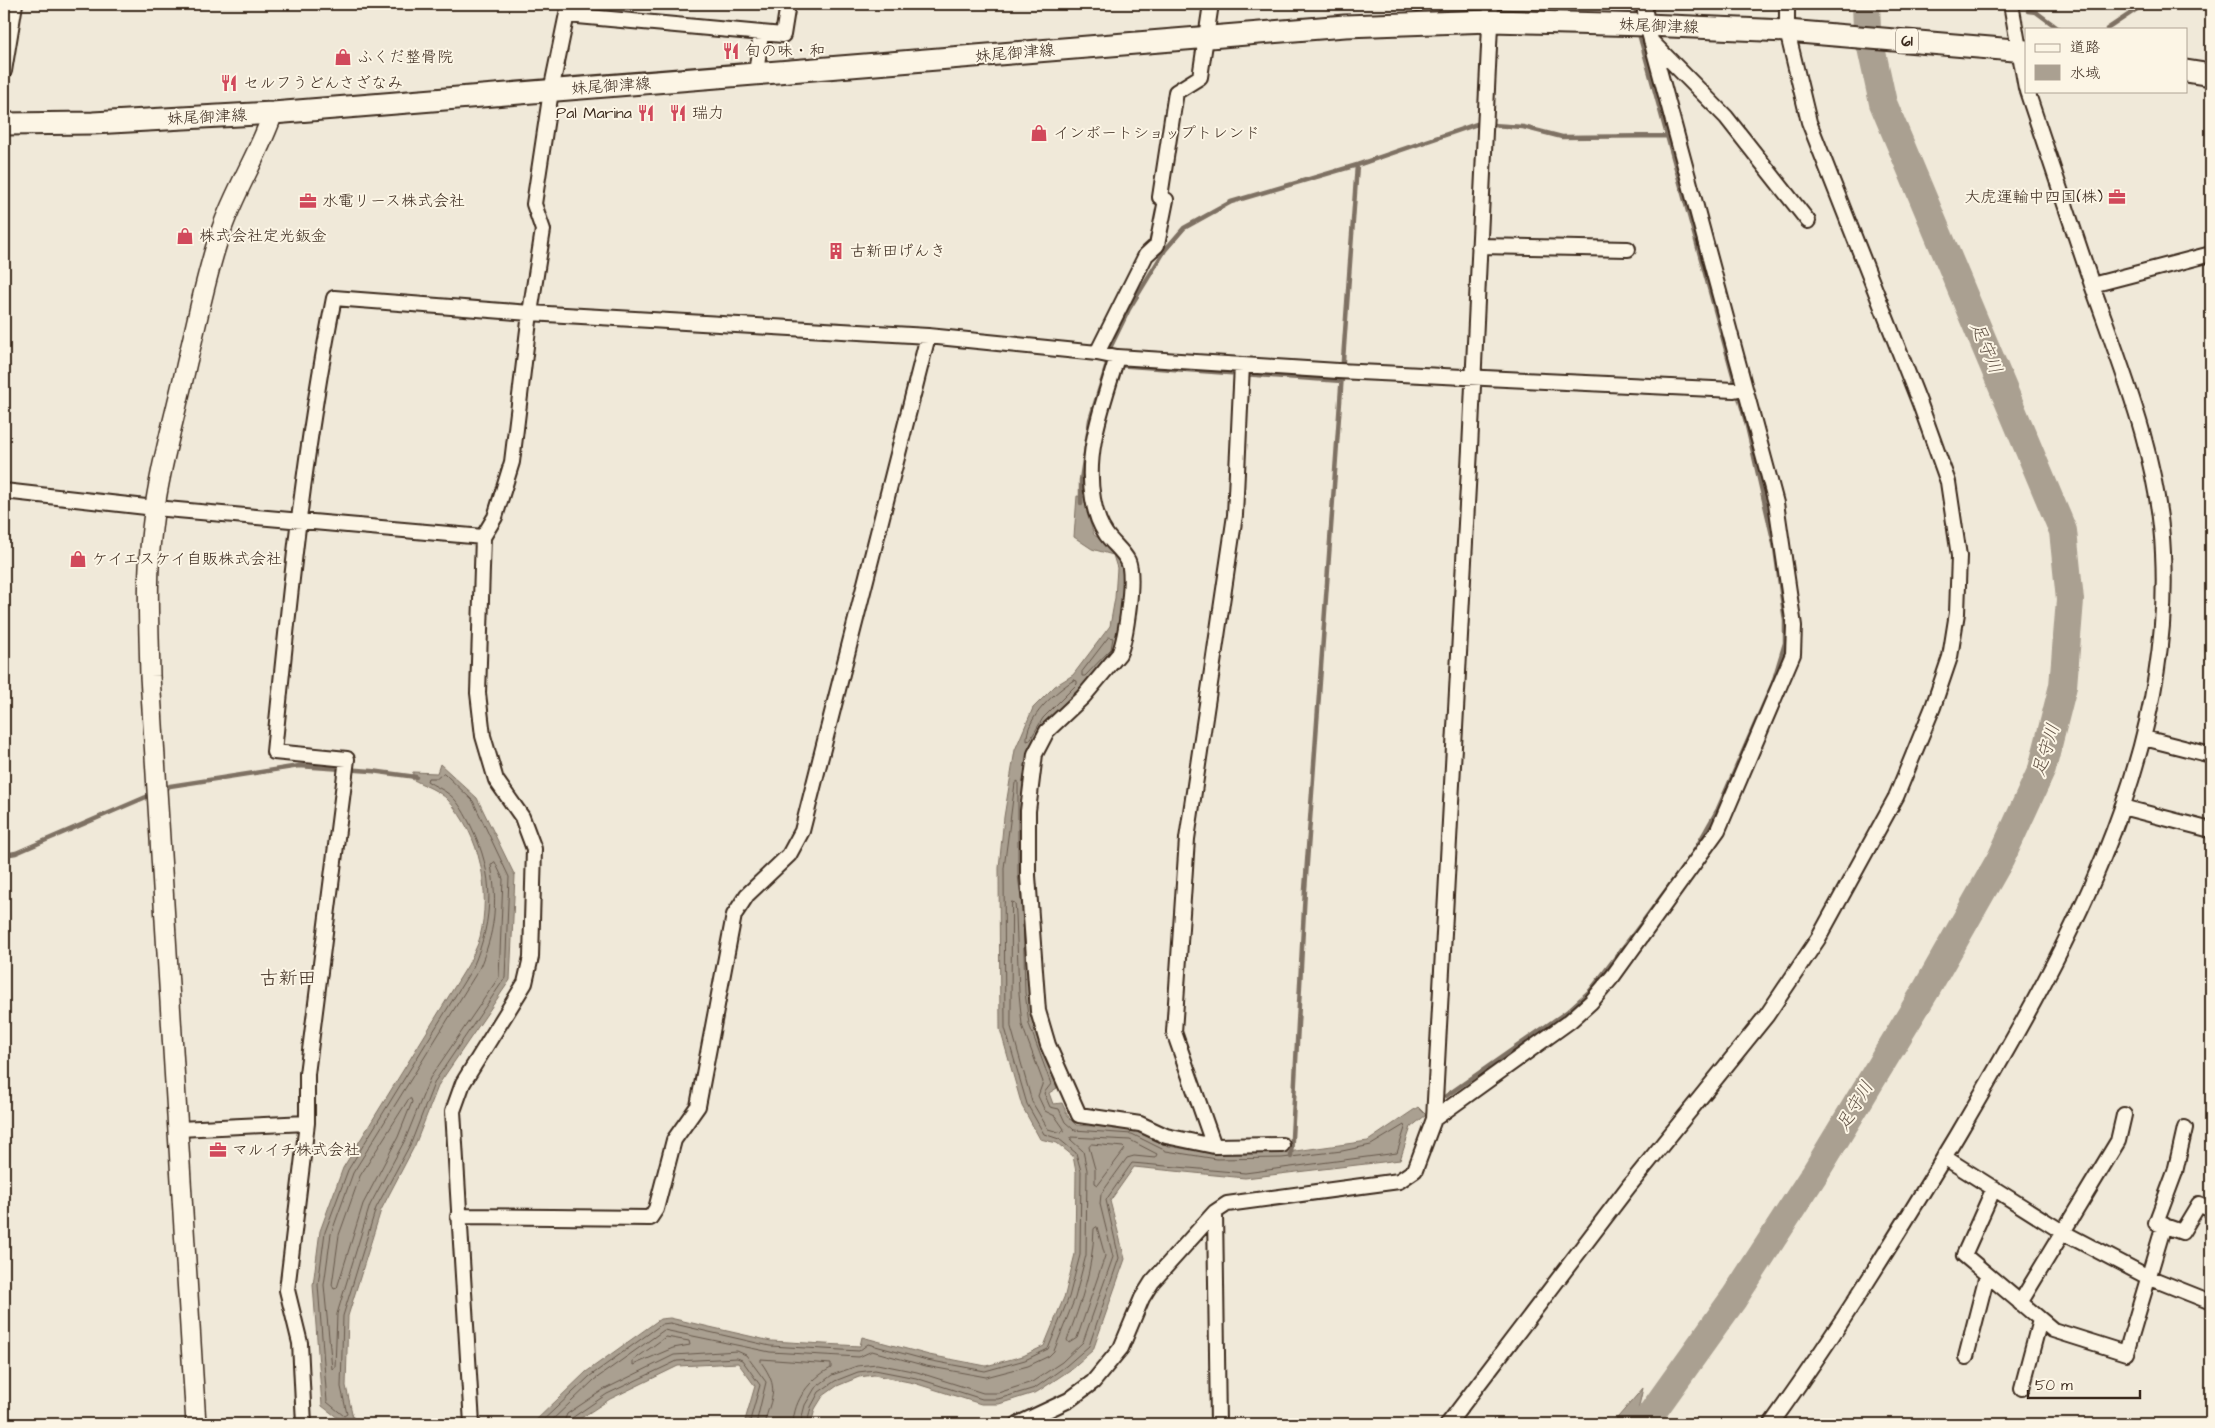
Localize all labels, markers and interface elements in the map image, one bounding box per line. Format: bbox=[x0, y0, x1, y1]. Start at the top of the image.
street label: 妹尾御津線 bbox=[1619, 14, 1699, 38]
road number: 61 bbox=[1896, 28, 1918, 54]
legend bbox=[2025, 28, 2188, 92]
text: 道路 bbox=[2070, 37, 2100, 58]
street label: 妹尾御津線 bbox=[974, 39, 1056, 67]
place label: 旬の味・和 bbox=[745, 40, 825, 62]
restaurant icon: 旬の味・和 bbox=[721, 41, 741, 61]
place label: ふくだ整骨院 bbox=[357, 46, 453, 68]
shop icon: ふくだ整骨院 bbox=[333, 47, 353, 67]
text: 水域 bbox=[2070, 63, 2100, 84]
place label: セルフうどんさざなみ bbox=[243, 72, 403, 94]
street label: 妹尾御津線 bbox=[570, 72, 652, 100]
restaurant icon: セルフうどんさざなみ bbox=[219, 73, 239, 93]
place label: Pal Marina bbox=[556, 102, 632, 124]
place label: 瑞力 bbox=[692, 102, 724, 124]
restaurant icon: Pal Marina bbox=[636, 103, 656, 123]
restaurant icon: 瑞力 bbox=[668, 103, 688, 123]
street label: 妹尾御津線 bbox=[166, 104, 248, 130]
place label: インポートショップトレンド bbox=[1053, 122, 1260, 144]
shop icon: インポートショップトレンド bbox=[1029, 123, 1049, 143]
place label: 大虎運輸中四国(株) bbox=[1965, 186, 2103, 208]
office icon: 大虎運輸中四国(株) bbox=[2107, 187, 2127, 207]
place label: 水電リース株式会社 bbox=[322, 190, 465, 212]
office icon: 水電リース株式会社 bbox=[298, 191, 318, 211]
place label: 株式会社定光鈑金 bbox=[199, 225, 327, 247]
shop icon: 株式会社定光鈑金 bbox=[175, 226, 195, 246]
place label: 古新田げんき bbox=[850, 240, 946, 262]
building icon: 古新田げんき bbox=[826, 241, 846, 261]
water label: 足守川 bbox=[1964, 318, 2008, 378]
place label: ケイエスケイ自販株式会社 bbox=[92, 548, 282, 570]
shop icon: ケイエスケイ自販株式会社 bbox=[68, 549, 88, 569]
water label: 足守川 bbox=[2026, 721, 2066, 779]
district label: 古新田 bbox=[259, 965, 317, 992]
water label: 足守川 bbox=[1830, 1076, 1880, 1136]
place label: マルイチ株式会社 bbox=[232, 1139, 360, 1161]
office icon: マルイチ株式会社 bbox=[208, 1140, 228, 1160]
scale bar bbox=[2028, 1368, 2140, 1400]
text: 50 m bbox=[2035, 1375, 2073, 1396]

